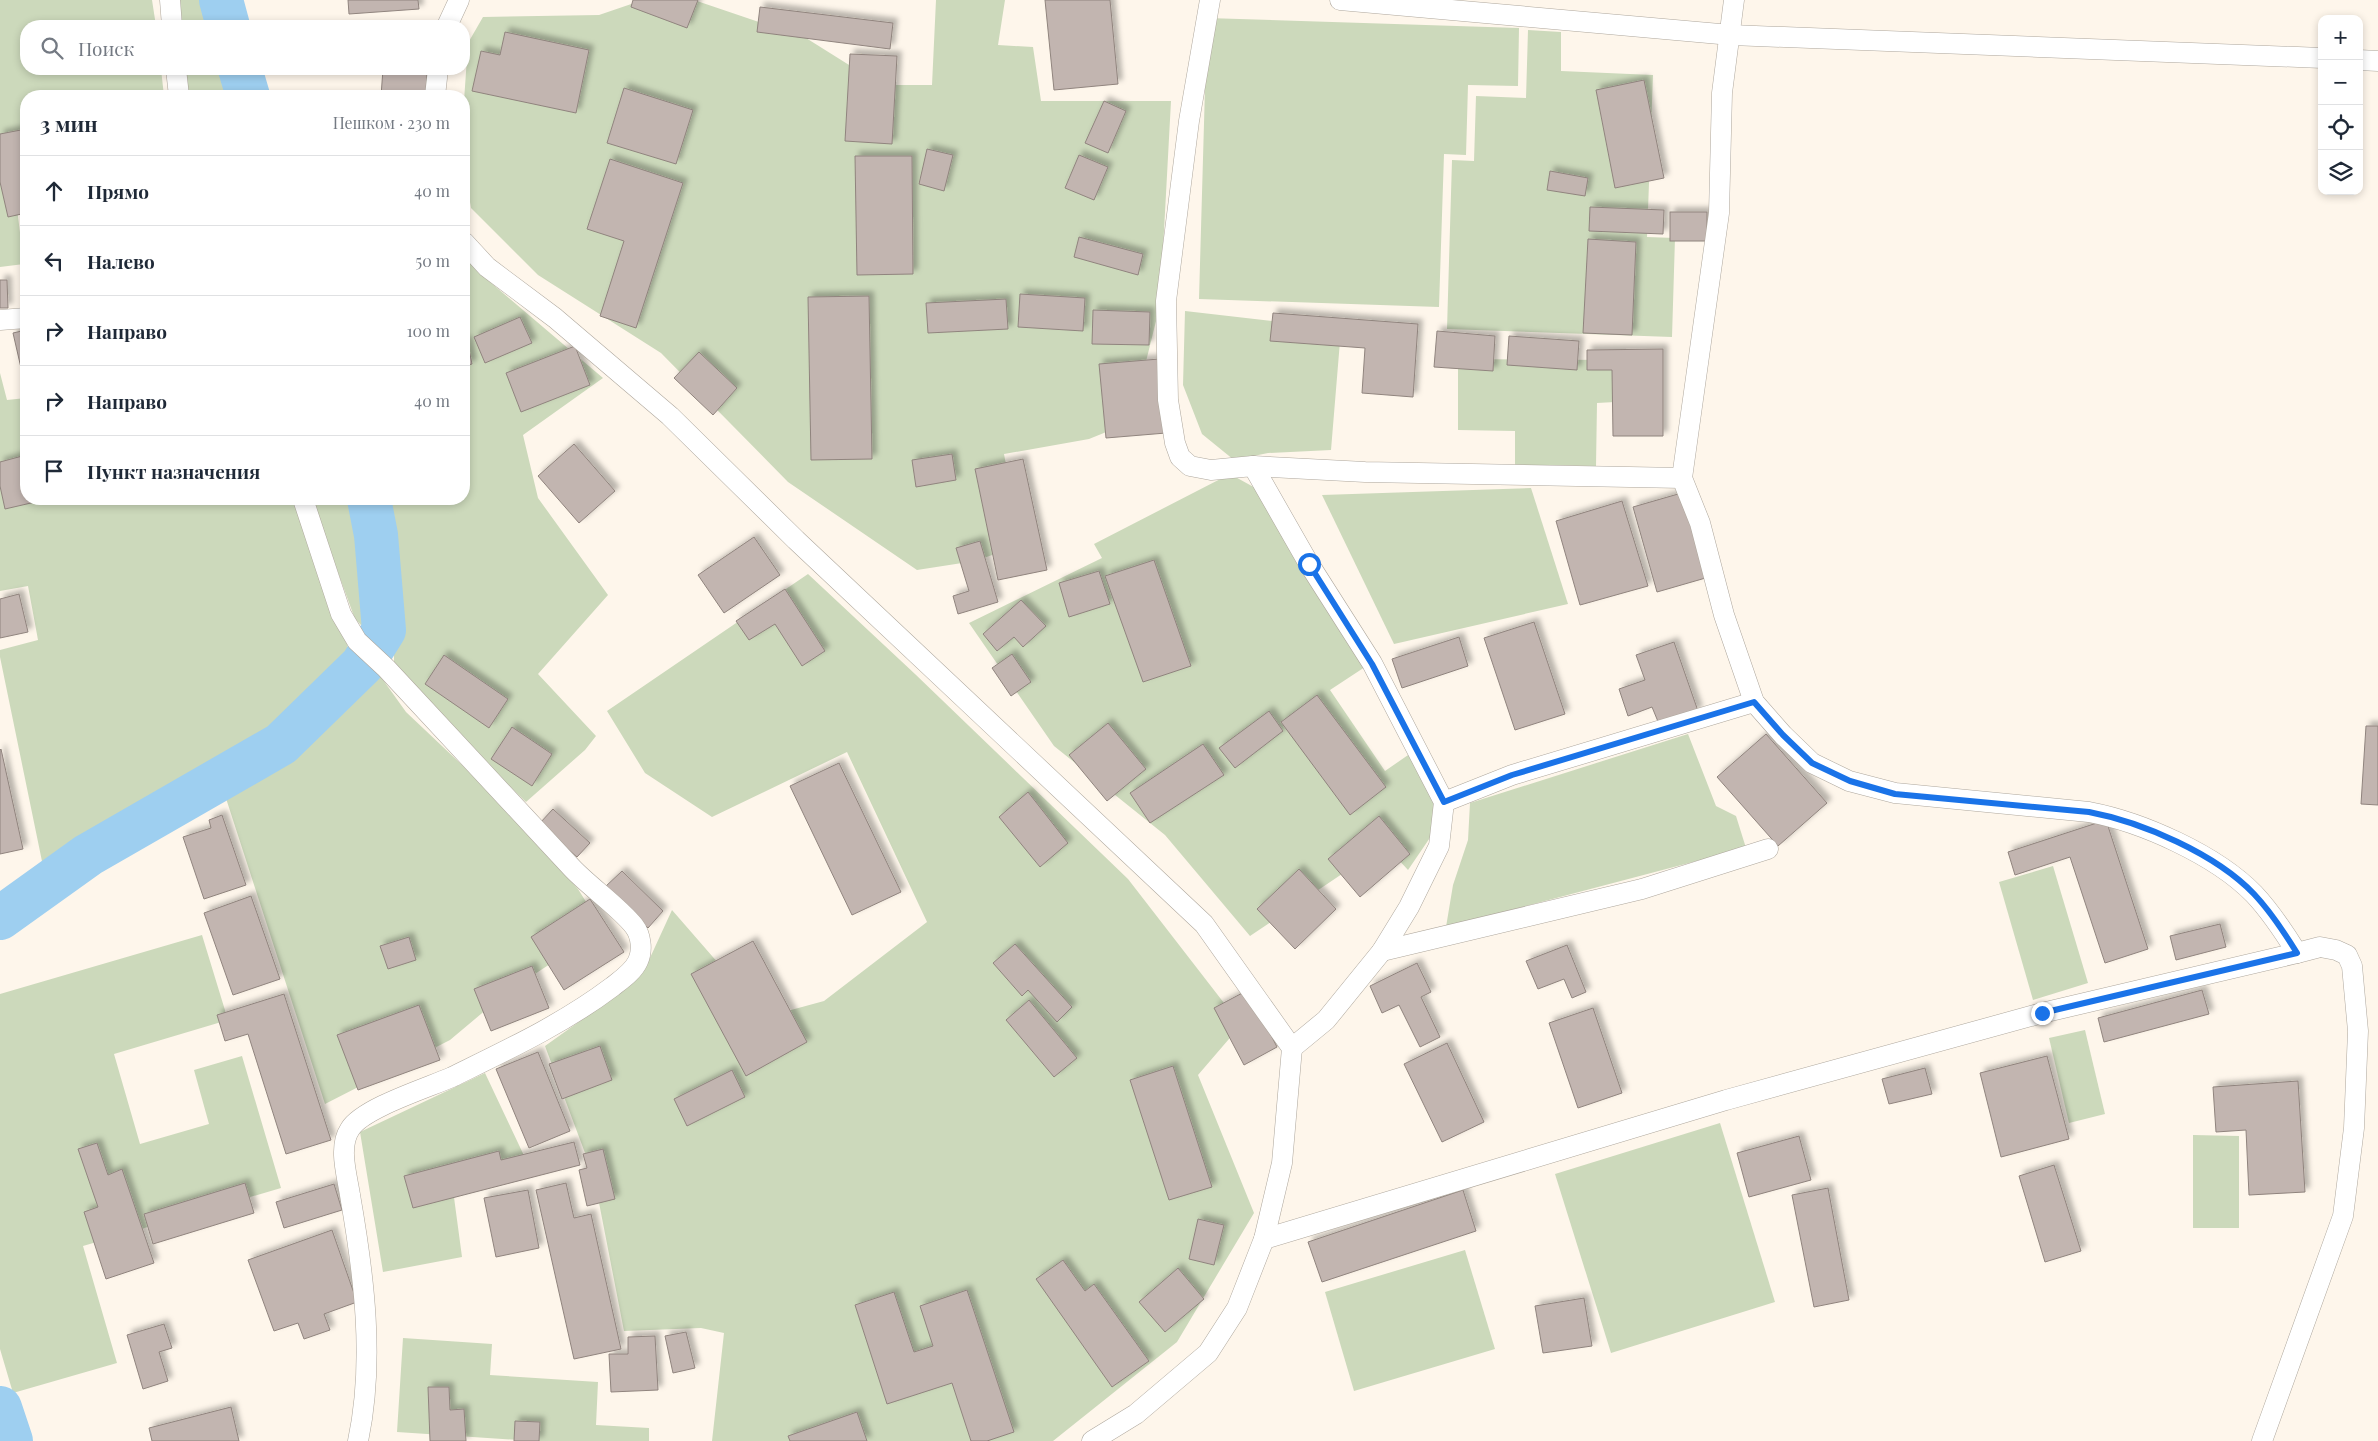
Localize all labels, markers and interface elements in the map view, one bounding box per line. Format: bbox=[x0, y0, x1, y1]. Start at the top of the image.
map controls bbox=[2318, 15, 2363, 195]
button: + bbox=[2318, 15, 2363, 60]
search box bbox=[20, 20, 470, 75]
icon: search bbox=[38, 34, 66, 62]
text: Поиск bbox=[78, 35, 134, 61]
button: − bbox=[2318, 60, 2363, 105]
button: locate bbox=[2318, 105, 2363, 150]
text: 3 мин bbox=[40, 109, 98, 137]
text: Пешком · 230 m bbox=[333, 112, 450, 133]
button: layers bbox=[2318, 150, 2363, 195]
icon: ahead bbox=[40, 177, 68, 205]
text: Прямо bbox=[87, 178, 149, 204]
text: 40 m bbox=[414, 180, 450, 201]
icon: left bbox=[40, 247, 68, 275]
text: Налево bbox=[87, 248, 155, 274]
text: 50 m bbox=[416, 250, 450, 271]
icon: right bbox=[40, 317, 68, 345]
text: Направо bbox=[87, 318, 167, 344]
text: 100 m bbox=[407, 320, 450, 341]
icon: right bbox=[40, 387, 68, 415]
text: Направо bbox=[87, 388, 167, 414]
text: 40 m bbox=[414, 390, 450, 411]
icon: arrive bbox=[40, 457, 68, 485]
text: Пункт назначения bbox=[87, 458, 260, 484]
route start bbox=[1298, 553, 1321, 576]
route end bbox=[2031, 1002, 2054, 1025]

